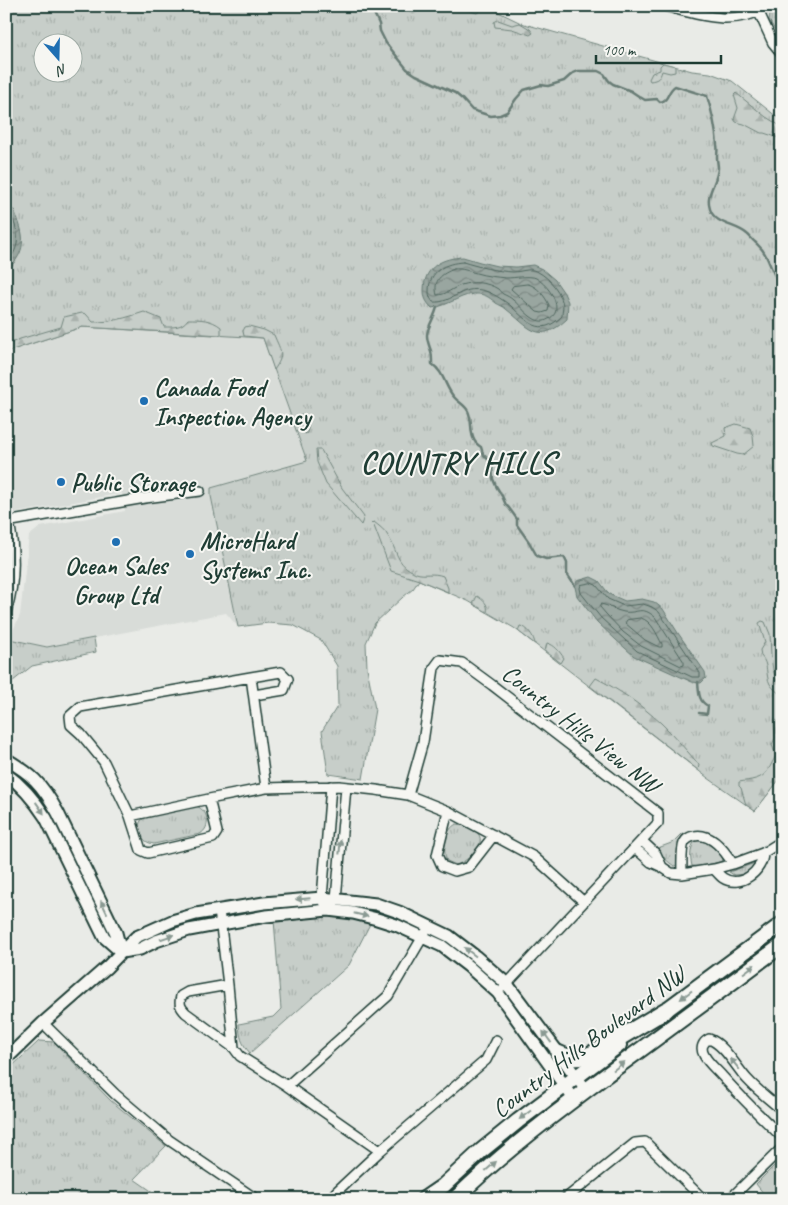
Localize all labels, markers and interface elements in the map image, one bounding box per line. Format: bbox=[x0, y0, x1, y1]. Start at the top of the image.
north arrow bbox=[32, 32, 82, 82]
scale bar bbox=[596, 32, 720, 64]
text: 100 m bbox=[603, 41, 637, 60]
text: N bbox=[53, 60, 69, 80]
place label: Canada Food Inspection Agency bbox=[154, 372, 313, 433]
marker: Canada Food Inspection Agency bbox=[138, 395, 150, 407]
district label: COUNTRY HILLS bbox=[361, 444, 561, 482]
place label: Public Storage bbox=[71, 467, 196, 499]
marker: Public Storage bbox=[55, 476, 67, 488]
place label: MicroHard Systems Inc. bbox=[200, 525, 312, 586]
marker: Ocean Sales Group Ltd bbox=[110, 536, 122, 548]
marker: MicroHard Systems Inc. bbox=[184, 548, 196, 560]
place label: Ocean Sales Group Ltd bbox=[65, 550, 169, 611]
street label: Country Hills View NW bbox=[495, 657, 669, 803]
one-way arrow bbox=[35, 802, 45, 815]
one-way arrow bbox=[337, 838, 345, 854]
one-way arrow bbox=[294, 896, 310, 904]
one-way arrow bbox=[100, 900, 108, 914]
one-way arrow bbox=[354, 911, 369, 919]
one-way arrow bbox=[160, 933, 175, 941]
one-way arrow bbox=[464, 947, 477, 958]
street label: Country Hills Boulevard NW bbox=[485, 957, 694, 1125]
one-way arrow bbox=[742, 964, 755, 975]
one-way arrow bbox=[679, 990, 693, 1000]
one-way arrow bbox=[542, 1030, 552, 1044]
one-way arrow bbox=[729, 1058, 740, 1071]
one-way arrow bbox=[612, 1061, 626, 1071]
one-way arrow bbox=[519, 1110, 532, 1121]
one-way arrow bbox=[484, 1160, 496, 1172]

